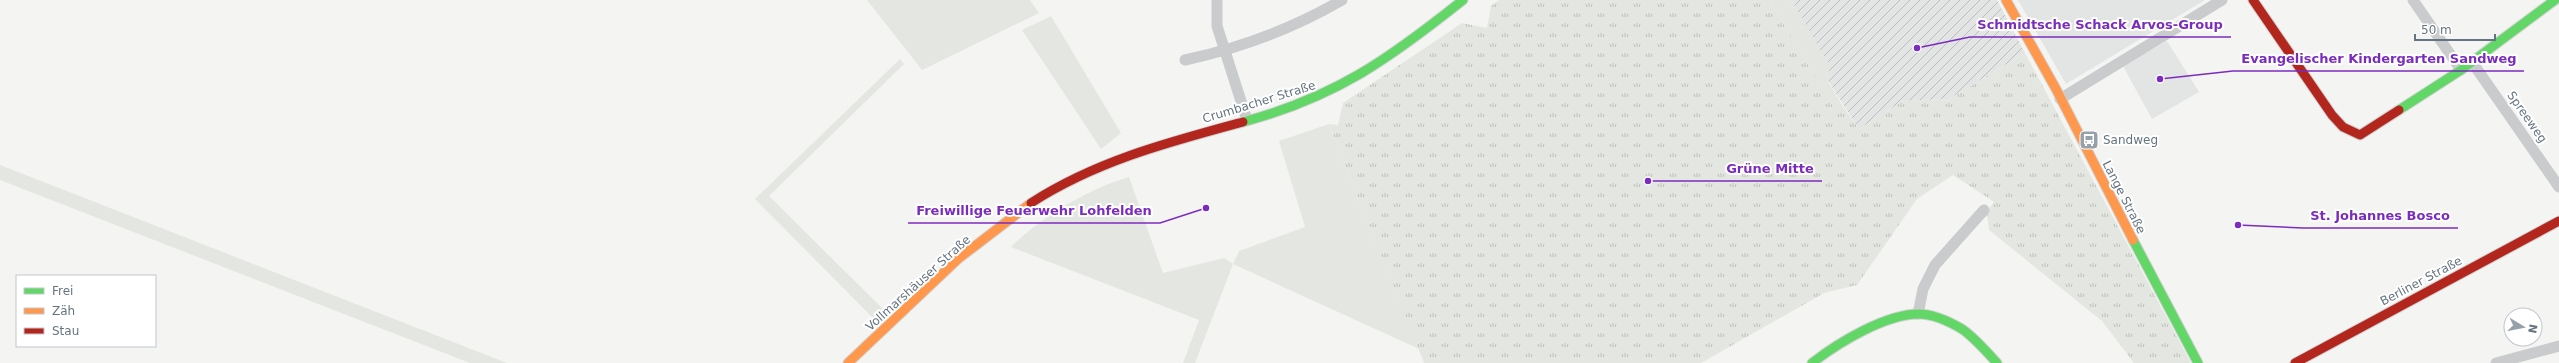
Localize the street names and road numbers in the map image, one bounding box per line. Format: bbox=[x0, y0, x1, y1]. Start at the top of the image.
street label: Crumbacher Straße bbox=[1201, 78, 1317, 126]
street label: Spreeweg bbox=[2504, 89, 2550, 145]
street label: Lange Straße bbox=[2100, 158, 2148, 236]
street label: Vollmarshäuser Straße bbox=[863, 232, 973, 334]
street label: Berliner Straße bbox=[2378, 254, 2464, 308]

